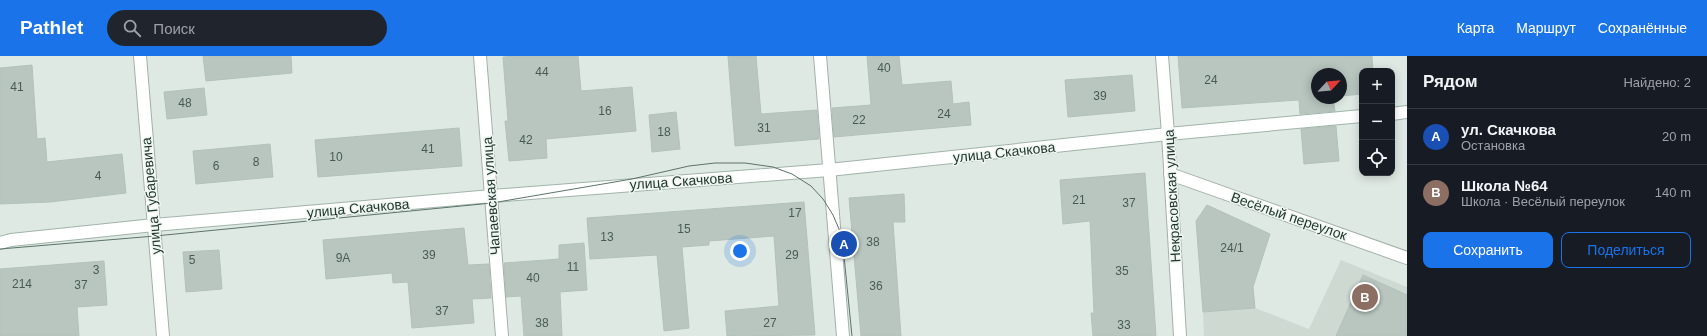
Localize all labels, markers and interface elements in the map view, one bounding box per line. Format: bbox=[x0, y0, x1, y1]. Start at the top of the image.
search box bbox=[107, 10, 387, 46]
text: Pathlet bbox=[20, 17, 83, 38]
icon: search bbox=[121, 17, 143, 39]
text: Поиск bbox=[153, 20, 195, 37]
text: Карта bbox=[1457, 20, 1494, 36]
text: Маршрут bbox=[1516, 20, 1576, 36]
text: Сохранённые bbox=[1598, 20, 1687, 36]
house number: 40 bbox=[877, 61, 891, 75]
house number: 44 bbox=[535, 65, 549, 79]
north arrow bbox=[1311, 68, 1347, 104]
map controls bbox=[1359, 68, 1395, 176]
button: + bbox=[1359, 68, 1395, 104]
text: Рядом bbox=[1423, 72, 1478, 91]
house number: 24 bbox=[1204, 73, 1218, 87]
text: Найдено: 2 bbox=[1623, 75, 1691, 90]
house number: 41 bbox=[10, 80, 24, 94]
house number: 39 bbox=[1093, 89, 1107, 103]
house number: 48 bbox=[178, 96, 192, 110]
house number: 16 bbox=[598, 104, 612, 118]
button: − bbox=[1359, 104, 1395, 140]
house number: 24 bbox=[937, 107, 951, 121]
house number: 22 bbox=[852, 113, 866, 127]
house number: 31 bbox=[757, 121, 771, 135]
text: ул. Скачкова bbox=[1461, 121, 1556, 138]
house number: 18 bbox=[657, 125, 671, 139]
street label: Некрасовская улица bbox=[1161, 129, 1183, 263]
text: A bbox=[1431, 129, 1441, 144]
text: 20 m bbox=[1662, 129, 1691, 144]
house number: 42 bbox=[519, 133, 533, 147]
street label: Чапаевская улица bbox=[479, 136, 503, 256]
street label: улица Губаревича bbox=[138, 137, 164, 255]
text: Остановка bbox=[1461, 138, 1525, 153]
street label: улица Скачкова bbox=[952, 139, 1056, 165]
button: locate bbox=[1359, 140, 1395, 176]
house number: 41 bbox=[421, 142, 435, 156]
house number: 10 bbox=[329, 150, 343, 164]
house number: 8 bbox=[253, 155, 260, 169]
house number: 6 bbox=[213, 159, 220, 173]
house number: 4 bbox=[95, 169, 102, 183]
street label: улица Скачкова bbox=[629, 169, 733, 193]
text: Школа №64 bbox=[1461, 177, 1548, 194]
text: B bbox=[1431, 185, 1441, 200]
text: 140 m bbox=[1655, 185, 1691, 200]
street label: Весёлый переулок bbox=[1229, 189, 1350, 244]
house number: 21 bbox=[1072, 193, 1086, 207]
text: Школа · Весёлый переулок bbox=[1461, 194, 1625, 209]
street label: улица Скачкова bbox=[306, 196, 410, 220]
house number: 37 bbox=[1122, 196, 1136, 210]
house number: 17 bbox=[788, 206, 802, 220]
house number: 15 bbox=[677, 222, 691, 236]
pin: A bbox=[831, 229, 857, 259]
house number: 13 bbox=[600, 230, 614, 244]
button: Сохранить bbox=[1423, 232, 1553, 268]
button: Поделиться bbox=[1561, 232, 1691, 268]
house number: 38 bbox=[866, 235, 880, 249]
your location bbox=[730, 241, 750, 261]
house number: 24/1 bbox=[1220, 241, 1244, 255]
house number: 39 bbox=[422, 248, 436, 262]
house number: 29 bbox=[785, 248, 799, 262]
house number: 9А bbox=[336, 251, 350, 265]
house number: 5 bbox=[189, 253, 196, 267]
house number: 11 bbox=[567, 260, 580, 274]
house number: 3 bbox=[93, 263, 100, 277]
house number: 35 bbox=[1115, 264, 1129, 278]
house number: 40 bbox=[526, 271, 540, 285]
house number: 214 bbox=[12, 277, 32, 291]
house number: 37 bbox=[74, 278, 88, 292]
house number: 36 bbox=[869, 279, 883, 293]
pin: B bbox=[1352, 282, 1378, 312]
house number: 37 bbox=[435, 304, 449, 318]
house number: 38 bbox=[535, 316, 549, 330]
house number: 27 bbox=[763, 316, 777, 330]
house number: 33 bbox=[1117, 318, 1131, 332]

